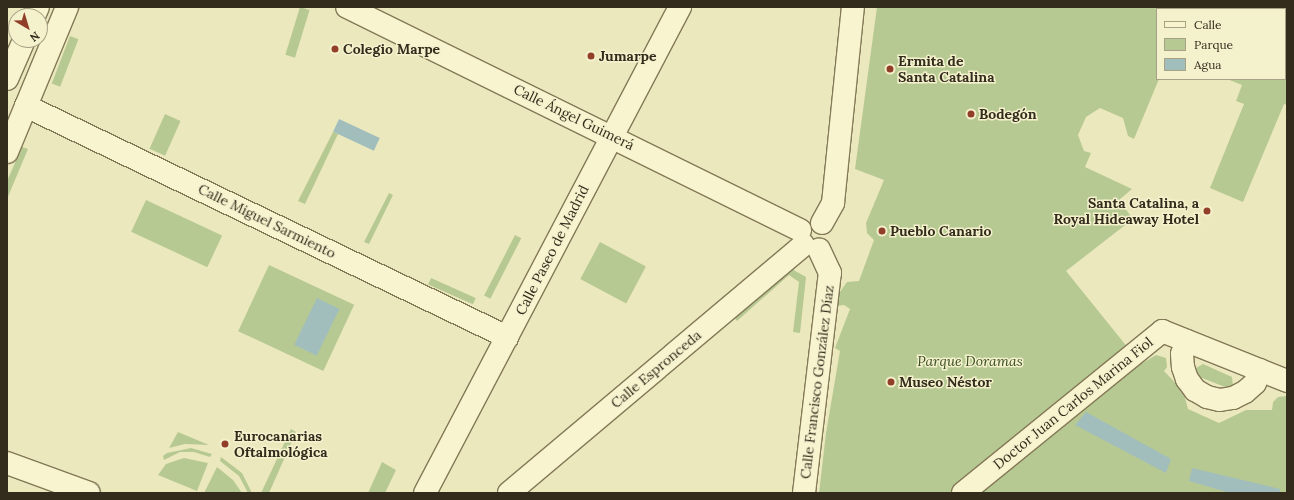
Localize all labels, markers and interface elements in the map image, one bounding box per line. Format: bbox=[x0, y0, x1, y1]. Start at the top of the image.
north arrow bbox=[8, 8, 48, 48]
legend bbox=[1156, 8, 1286, 80]
text: Calle bbox=[1194, 17, 1222, 32]
text: N bbox=[27, 29, 42, 45]
text: Parque bbox=[1194, 37, 1233, 52]
place label: Colegio Marpe bbox=[343, 41, 440, 57]
marker: Colegio Marpe bbox=[330, 44, 340, 54]
place label: Jumarpe bbox=[599, 48, 657, 64]
marker: Jumarpe bbox=[586, 51, 596, 61]
place label: Ermita de Santa Catalina bbox=[898, 53, 995, 86]
text: Agua bbox=[1194, 57, 1222, 72]
marker: Ermita de Santa Catalina bbox=[885, 64, 895, 74]
street label: Calle Ángel Guimerá bbox=[511, 80, 637, 154]
place label: Bodegón bbox=[979, 106, 1037, 122]
marker: Bodegón bbox=[966, 109, 976, 119]
street label: Calle Miguel Sarmiento bbox=[195, 180, 339, 262]
street label: Calle Paseo de Madrid bbox=[512, 182, 592, 318]
place label: Santa Catalina, a Royal Hideaway Hotel bbox=[1054, 195, 1199, 228]
marker: Santa Catalina, a Royal Hideaway Hotel bbox=[1202, 206, 1212, 216]
place label: Pueblo Canario bbox=[890, 223, 992, 239]
marker: Pueblo Canario bbox=[877, 226, 887, 236]
street label: Calle Francisco González Díaz bbox=[797, 284, 837, 480]
street label: Calle Espronceda bbox=[607, 326, 705, 412]
street label: Doctor Juan Carlos Marina Fiol bbox=[990, 333, 1156, 473]
park label: Parque Doramas bbox=[917, 353, 1023, 369]
place label: Museo Néstor bbox=[899, 374, 992, 390]
marker: Museo Néstor bbox=[886, 377, 896, 387]
place label: Eurocanarias Oftalmológica bbox=[234, 428, 328, 460]
marker: Eurocanarias Oftalmológica bbox=[219, 438, 231, 450]

